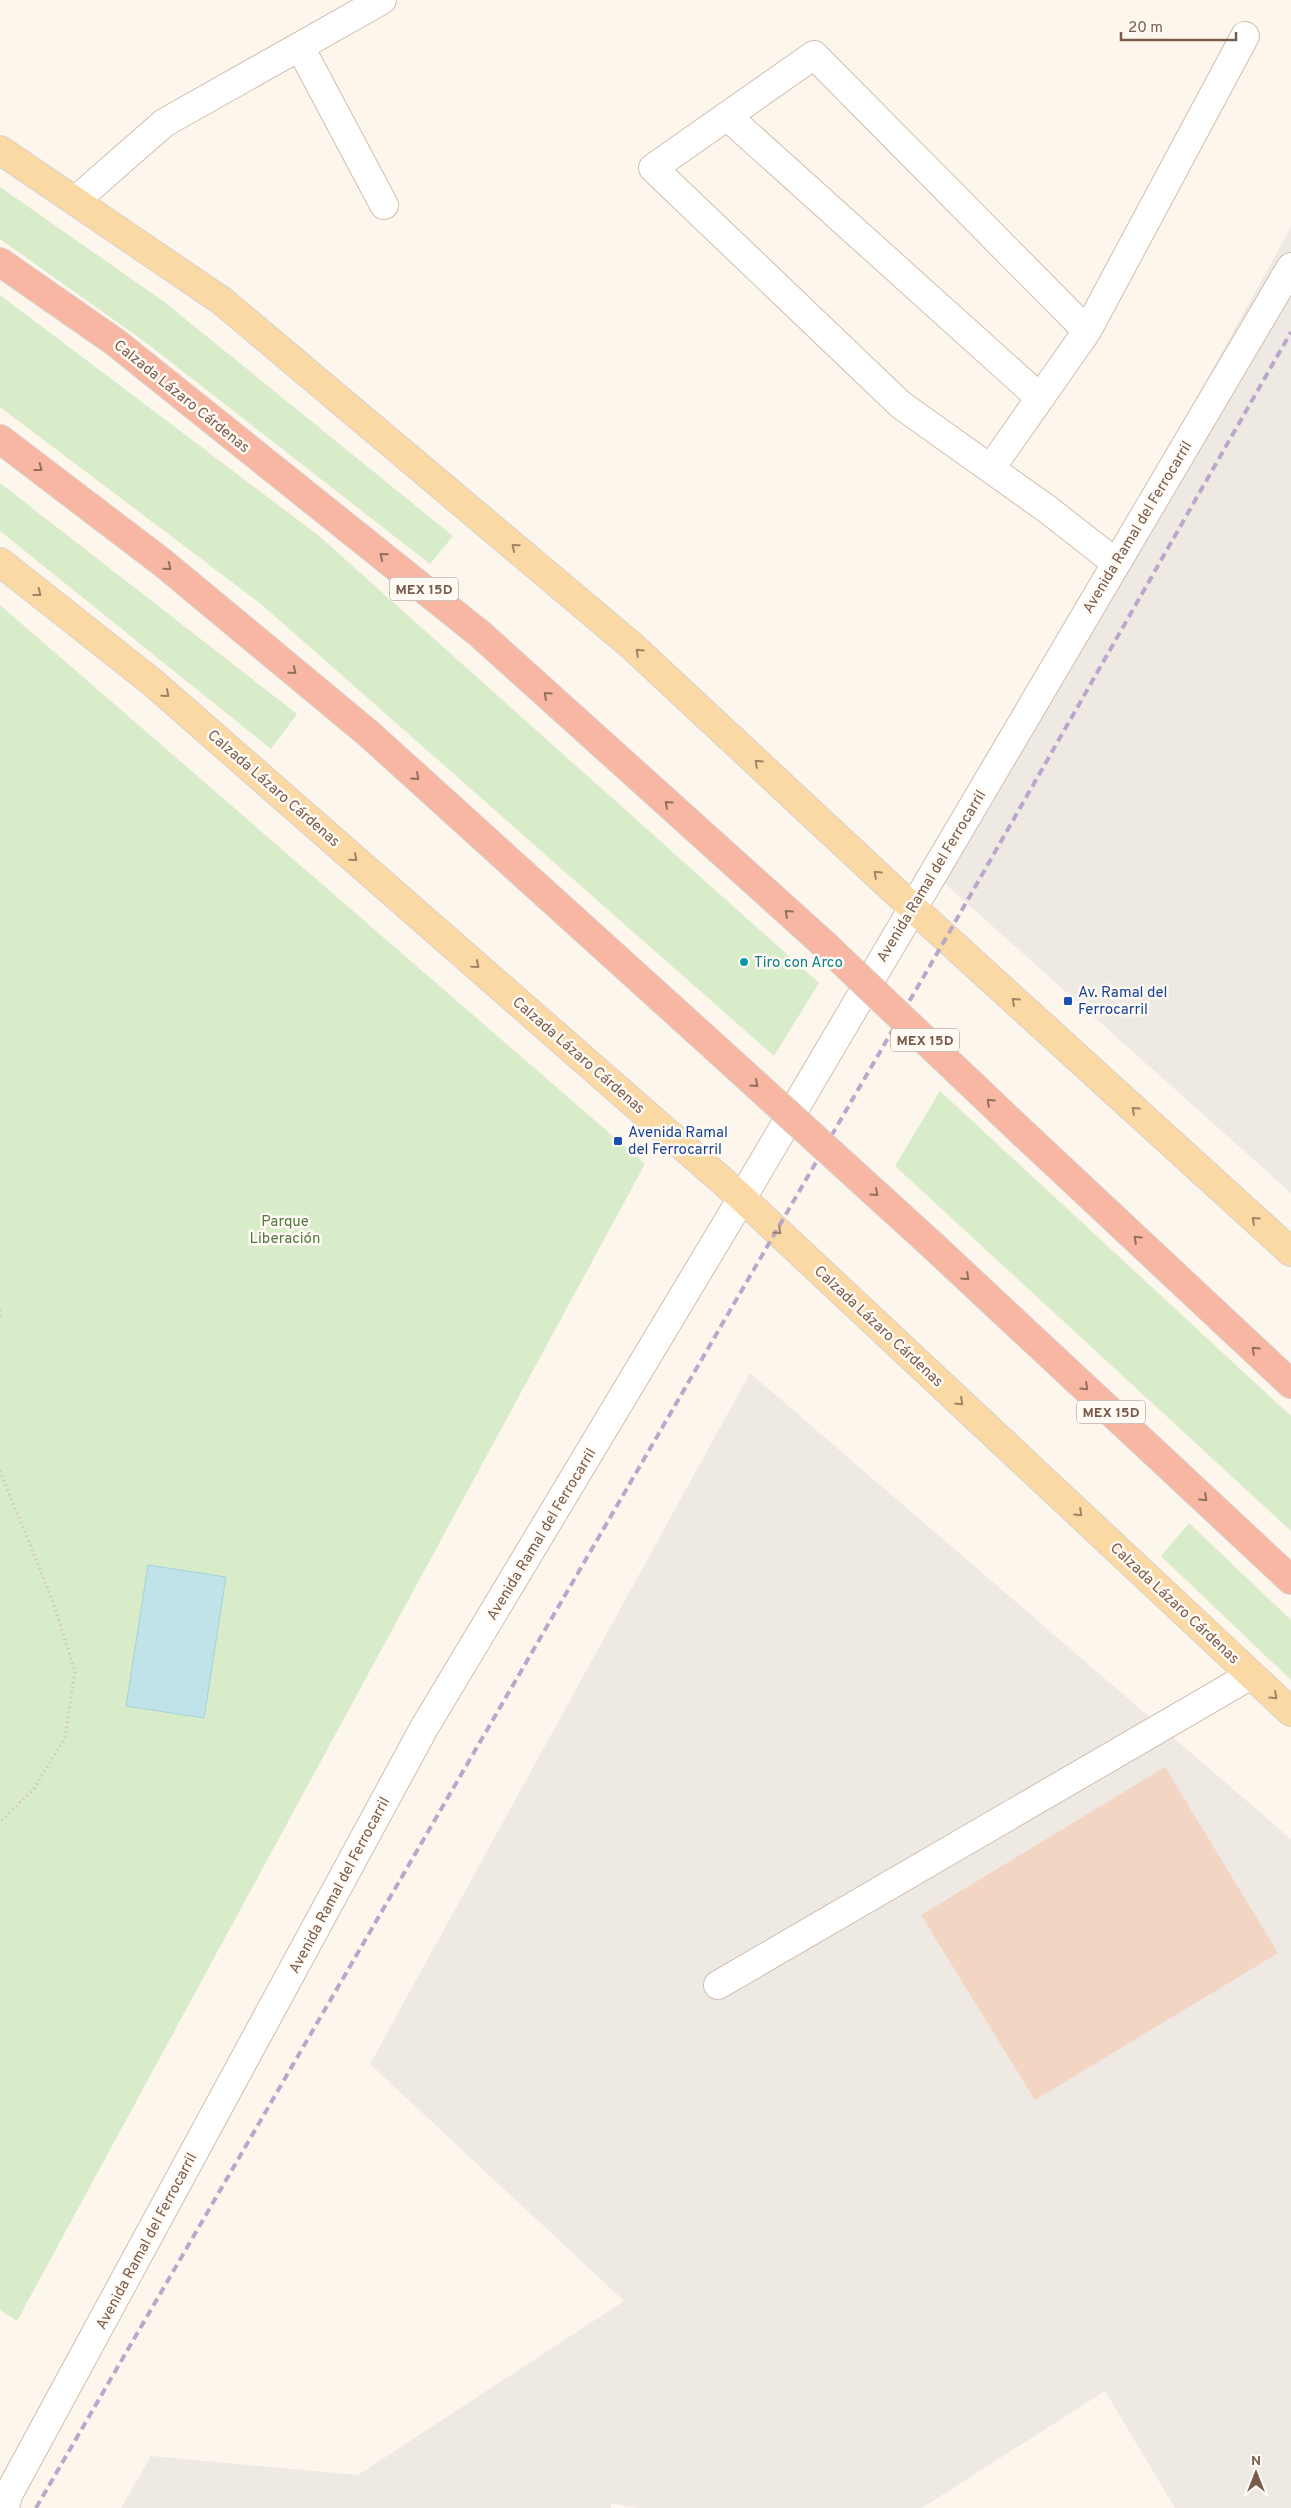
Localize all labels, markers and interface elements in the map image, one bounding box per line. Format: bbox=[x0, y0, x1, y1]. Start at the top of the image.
scale bar bbox=[1121, 10, 1236, 42]
text: 20 m bbox=[1128, 19, 1163, 38]
street label: Calzada Lázaro Cárdenas bbox=[109, 336, 253, 458]
street label: Avenida Ramal del Ferrocarril bbox=[1079, 438, 1197, 617]
one-way arrow bbox=[33, 463, 42, 471]
one-way arrow bbox=[511, 544, 520, 553]
one-way arrow bbox=[380, 554, 389, 562]
one-way arrow bbox=[162, 562, 171, 570]
road number: MEX 15D bbox=[390, 578, 458, 600]
one-way arrow bbox=[33, 587, 42, 596]
one-way arrow bbox=[635, 649, 644, 658]
one-way arrow bbox=[287, 665, 296, 673]
one-way arrow bbox=[160, 688, 169, 697]
one-way arrow bbox=[544, 692, 553, 701]
street label: Calzada Lázaro Cárdenas bbox=[203, 726, 343, 852]
one-way arrow bbox=[754, 760, 763, 769]
one-way arrow bbox=[411, 771, 420, 780]
street label: Avenida Ramal del Ferrocarril bbox=[873, 787, 991, 966]
one-way arrow bbox=[664, 800, 673, 809]
one-way arrow bbox=[348, 852, 357, 861]
one-way arrow bbox=[873, 871, 882, 880]
one-way arrow bbox=[785, 909, 794, 918]
place label: Tiro con Arco bbox=[754, 954, 843, 973]
marker: Tiro con Arco bbox=[738, 956, 750, 968]
one-way arrow bbox=[471, 959, 480, 968]
place label: Av. Ramal del Ferrocarril bbox=[1078, 984, 1168, 1020]
street label: Calzada Lázaro Cárdenas bbox=[508, 993, 648, 1119]
marker: Av. Ramal del Ferrocarril bbox=[1062, 995, 1074, 1007]
one-way arrow bbox=[1011, 997, 1020, 1006]
road number: MEX 15D bbox=[891, 1028, 959, 1052]
one-way arrow bbox=[750, 1078, 759, 1087]
one-way arrow bbox=[986, 1099, 995, 1108]
one-way arrow bbox=[1131, 1107, 1140, 1116]
place label: Avenida Ramal del Ferrocarril bbox=[628, 1124, 728, 1160]
marker: Avenida Ramal del Ferrocarril bbox=[612, 1135, 624, 1147]
one-way arrow bbox=[870, 1187, 879, 1196]
park label: Parque Liberación bbox=[250, 1213, 320, 1249]
one-way arrow bbox=[1252, 1216, 1261, 1225]
one-way arrow bbox=[772, 1225, 781, 1234]
one-way arrow bbox=[1133, 1236, 1142, 1245]
street label: Calzada Lázaro Cárdenas bbox=[810, 1262, 946, 1392]
one-way arrow bbox=[960, 1271, 969, 1280]
one-way arrow bbox=[1252, 1347, 1261, 1356]
one-way arrow bbox=[1079, 1382, 1088, 1391]
one-way arrow bbox=[955, 1396, 964, 1405]
road number: MEX 15D bbox=[1077, 1400, 1145, 1424]
street label: Avenida Ramal del Ferrocarril bbox=[483, 1445, 601, 1624]
one-way arrow bbox=[1198, 1492, 1207, 1501]
one-way arrow bbox=[1073, 1507, 1082, 1516]
street label: Calzada Lázaro Cárdenas bbox=[1106, 1539, 1242, 1669]
one-way arrow bbox=[1268, 1690, 1277, 1699]
street label: Avenida Ramal del Ferrocarril bbox=[286, 1794, 395, 1977]
street label: Avenida Ramal del Ferrocarril bbox=[93, 2150, 202, 2333]
north arrow bbox=[1231, 2448, 1281, 2498]
text: N bbox=[1251, 2453, 1261, 2470]

